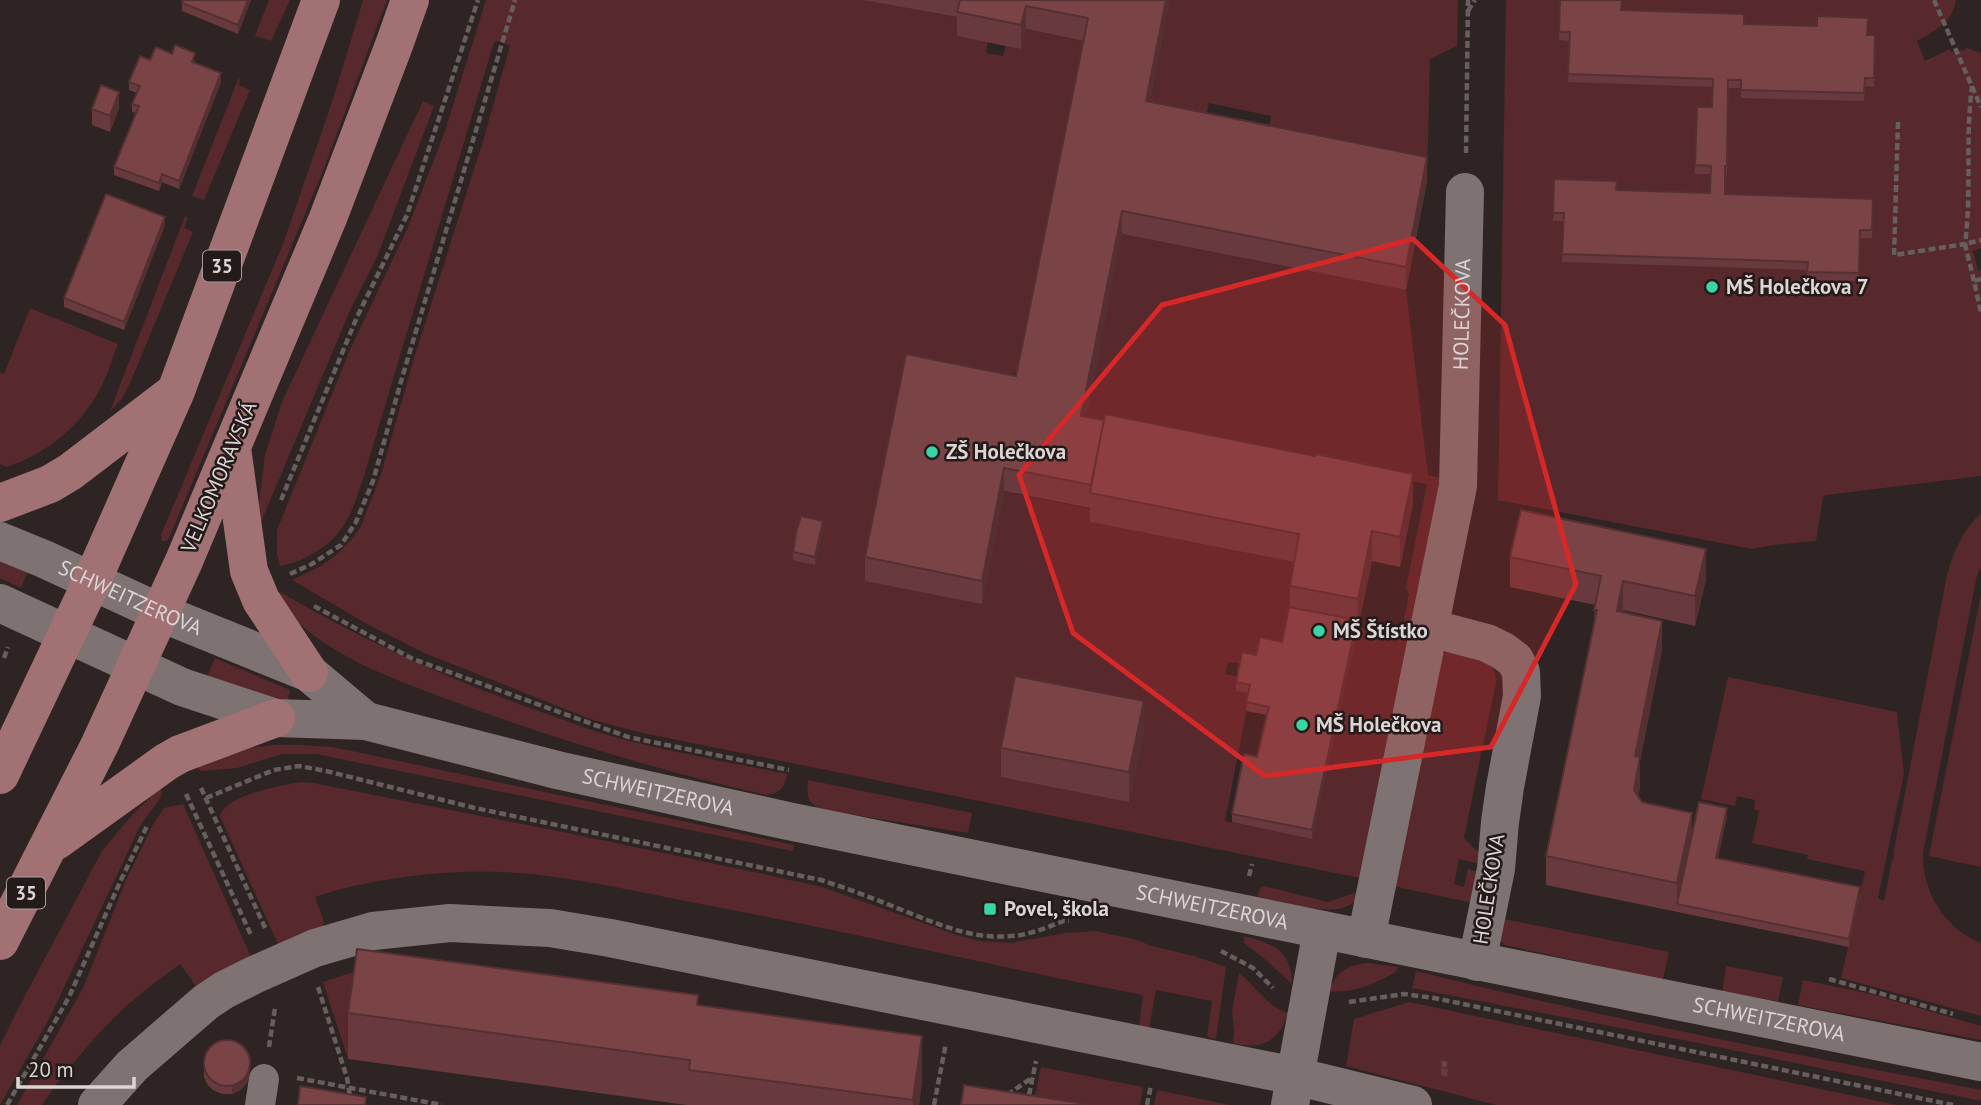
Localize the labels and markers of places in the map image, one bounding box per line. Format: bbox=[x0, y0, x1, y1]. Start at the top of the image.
place label: MŠ Holečkova 7 bbox=[1726, 273, 1869, 300]
marker: MŠ Holečkova 7 bbox=[1704, 279, 1720, 295]
place label: ZŠ Holečkova bbox=[946, 438, 1066, 465]
marker: ZŠ Holečkova bbox=[924, 444, 940, 460]
place label: MŠ Štístko bbox=[1333, 617, 1428, 644]
marker: MŠ Štístko bbox=[1311, 623, 1327, 639]
place label: MŠ Holečkova bbox=[1316, 711, 1442, 738]
marker: MŠ Holečkova bbox=[1294, 717, 1310, 733]
place label: Povel, škola bbox=[1004, 895, 1109, 922]
marker: Povel, škola bbox=[982, 901, 998, 917]

